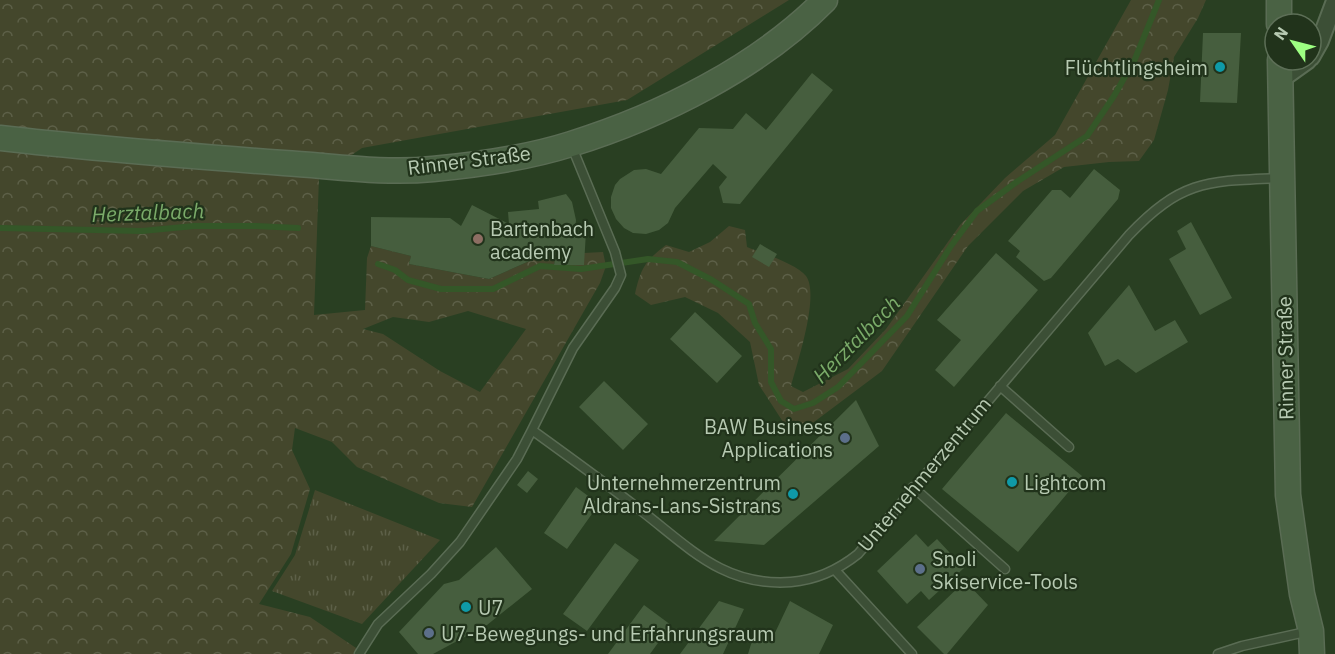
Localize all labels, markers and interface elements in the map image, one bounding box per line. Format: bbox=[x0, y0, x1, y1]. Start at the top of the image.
north arrow bbox=[1263, 12, 1323, 72]
text: N bbox=[1269, 23, 1292, 44]
place label: Flüchtlingsheim bbox=[1065, 54, 1208, 81]
marker: Flüchtlingsheim bbox=[1213, 60, 1227, 74]
street label: Rinner Straße bbox=[406, 139, 532, 181]
water label: Herztalbach bbox=[91, 196, 205, 228]
place label: Bartenbach academy bbox=[490, 215, 594, 265]
marker: Bartenbach academy bbox=[471, 232, 485, 246]
water label: Herztalbach bbox=[806, 289, 906, 389]
street label: Rinner Straße bbox=[1270, 296, 1300, 420]
street label: Unternehmerzentrum bbox=[851, 391, 997, 557]
place label: BAW Business Applications bbox=[704, 413, 833, 463]
marker: BAW Business Applications bbox=[838, 431, 852, 445]
place label: Unternehmerzentrum Aldrans-Lans-Sistrans bbox=[583, 469, 781, 519]
place label: Lightcom bbox=[1024, 469, 1106, 496]
marker: Lightcom bbox=[1005, 475, 1019, 489]
marker: Unternehmerzentrum Aldrans-Lans-Sistrans bbox=[786, 487, 800, 501]
place label: Snoli Skiservice-Tools bbox=[932, 545, 1078, 595]
marker: Snoli Skiservice-Tools bbox=[913, 562, 927, 576]
place label: U7 bbox=[478, 594, 504, 621]
marker: U7 bbox=[459, 600, 473, 614]
place label: U7-Bewegungs- und Erfahrungsraum bbox=[441, 620, 774, 647]
marker: U7-Bewegungs- und Erfahrungsraum bbox=[422, 626, 436, 640]

